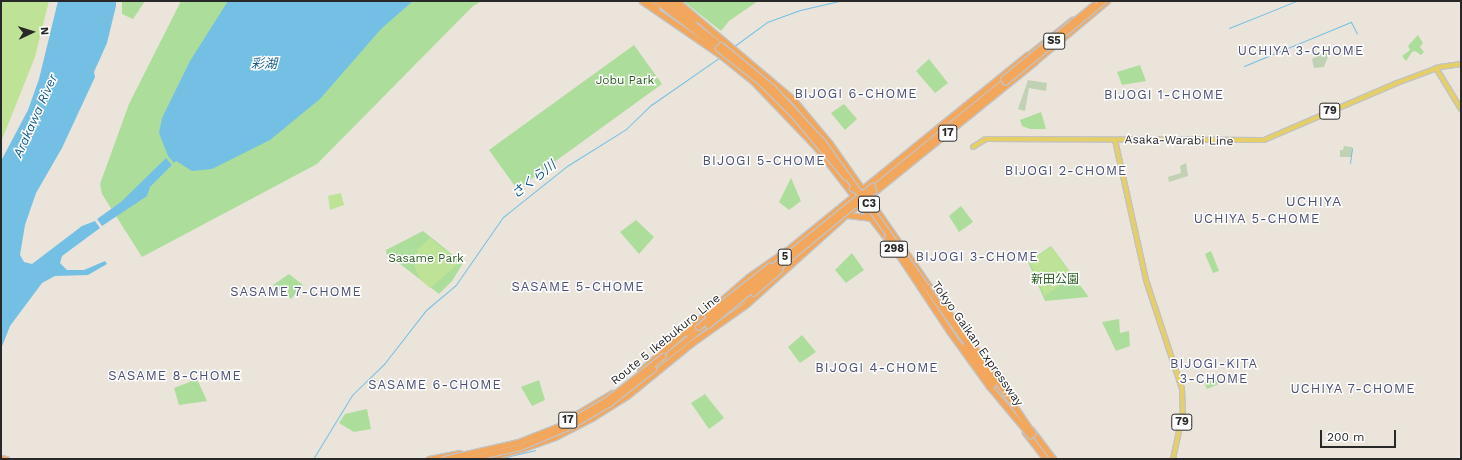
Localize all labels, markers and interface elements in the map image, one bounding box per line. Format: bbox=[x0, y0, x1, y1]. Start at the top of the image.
north arrow bbox=[12, 12, 52, 52]
text: N bbox=[38, 27, 51, 36]
road number: S5 bbox=[1043, 32, 1065, 50]
district label: UCHIYA 3-CHOME bbox=[1238, 43, 1364, 59]
water label: 彩湖 bbox=[251, 56, 277, 72]
water label: Arakawa River bbox=[11, 72, 61, 160]
park label: Jobu Park bbox=[596, 74, 654, 88]
district label: BIJOGI 6-CHOME bbox=[794, 86, 918, 102]
district label: BIJOGI 1-CHOME bbox=[1104, 87, 1224, 103]
road number: 79 bbox=[1319, 102, 1341, 120]
road number: 17 bbox=[938, 124, 958, 142]
street label: Asaka-Warabi Line bbox=[1124, 133, 1234, 149]
district label: BIJOGI 5-CHOME bbox=[703, 153, 825, 169]
water label: さくら川 bbox=[509, 158, 559, 202]
district label: BIJOGI 2-CHOME bbox=[1005, 163, 1127, 179]
district label: UCHIYA bbox=[1286, 193, 1342, 209]
road number: C3 bbox=[857, 195, 881, 213]
district label: UCHIYA 5-CHOME bbox=[1194, 211, 1320, 227]
road number: 298 bbox=[879, 240, 909, 258]
road number: 5 bbox=[777, 248, 793, 266]
district label: BIJOGI 3-CHOME bbox=[916, 249, 1038, 265]
park label: Sasame Park bbox=[388, 252, 464, 266]
park label: 新田公園 bbox=[1031, 273, 1079, 287]
district label: SASAME 5-CHOME bbox=[511, 279, 645, 295]
street label: Tokyo Gaikan Expressway bbox=[928, 279, 1026, 409]
district label: SASAME 7-CHOME bbox=[230, 284, 362, 300]
street label: Route 5 Ikebukuro Line bbox=[608, 291, 724, 389]
district label: BIJOGI-KITA 3-CHOME bbox=[1170, 357, 1258, 388]
district label: BIJOGI 4-CHOME bbox=[815, 360, 939, 376]
district label: SASAME 8-CHOME bbox=[108, 368, 242, 384]
district label: SASAME 6-CHOME bbox=[368, 377, 502, 393]
district label: UCHIYA 7-CHOME bbox=[1290, 381, 1416, 397]
road number: 17 bbox=[558, 411, 578, 429]
road number: 79 bbox=[1171, 413, 1193, 431]
scale bar bbox=[1322, 422, 1398, 448]
text: 200 m bbox=[1327, 430, 1364, 444]

